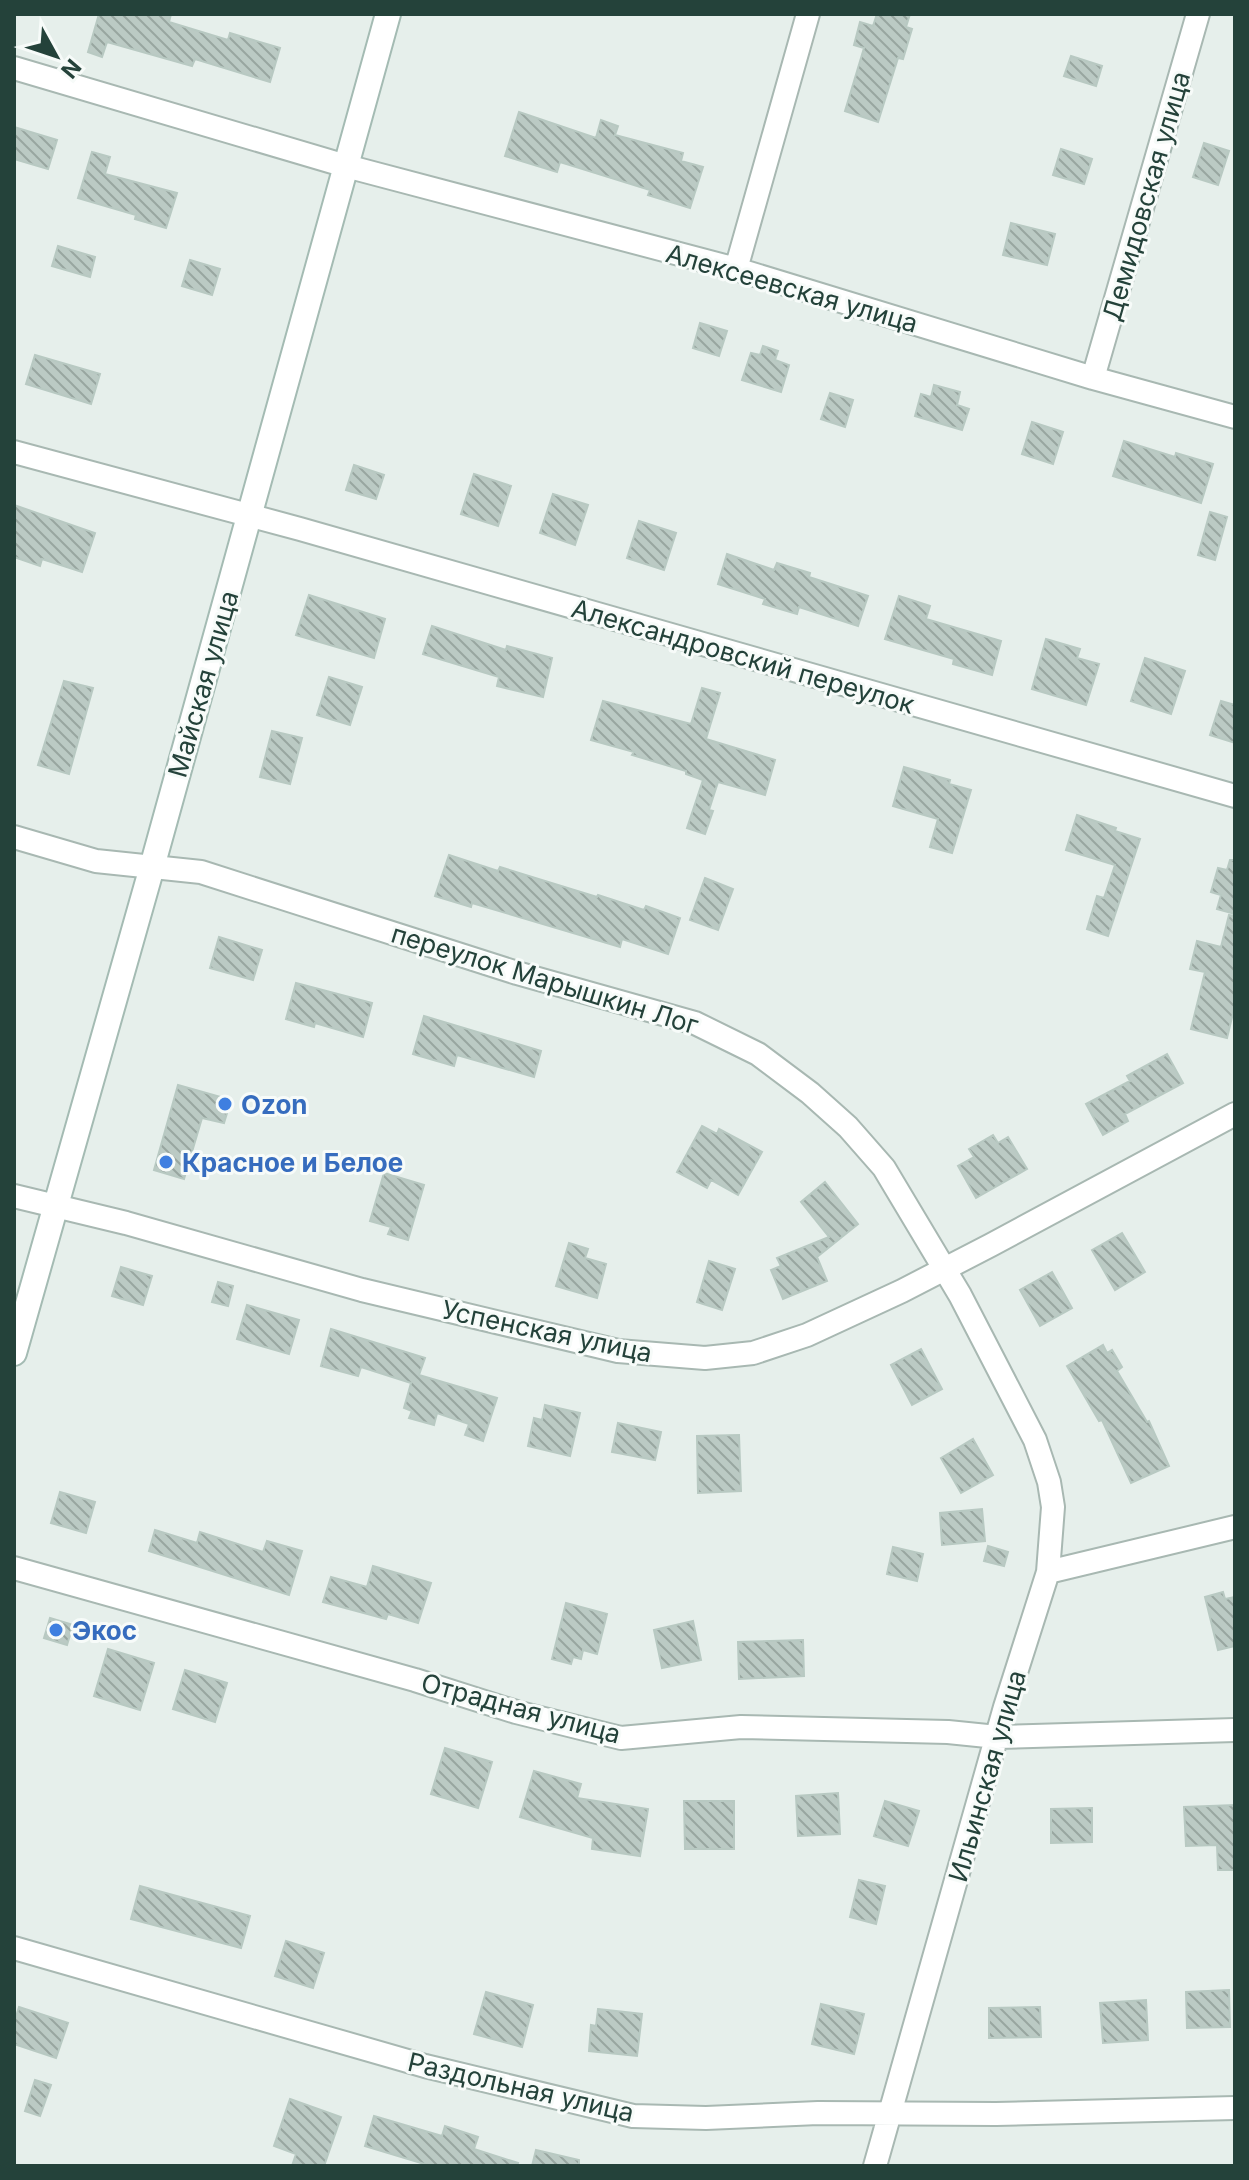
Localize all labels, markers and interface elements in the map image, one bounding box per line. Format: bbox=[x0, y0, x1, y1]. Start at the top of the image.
north arrow bbox=[16, 16, 96, 96]
text: N bbox=[56, 54, 87, 84]
street label: Демидовская улица bbox=[1096, 68, 1196, 324]
street label: Алексеевская улица bbox=[662, 237, 922, 339]
street label: Майская улица bbox=[162, 587, 244, 781]
street label: Александровский переулок bbox=[568, 592, 918, 720]
street label: переулок Марышкин Лог bbox=[388, 917, 702, 1041]
place label: Ozon bbox=[241, 1089, 308, 1120]
marker: Ozon bbox=[216, 1095, 234, 1113]
place label: Красное и Белое bbox=[182, 1147, 403, 1178]
marker: Красное и Белое bbox=[157, 1153, 175, 1171]
street label: Успенская улица bbox=[439, 1294, 655, 1368]
place label: Экос bbox=[72, 1615, 137, 1646]
marker: Экос bbox=[47, 1621, 65, 1639]
street label: Отрадная улица bbox=[418, 1666, 624, 1750]
street label: Ильинская улица bbox=[942, 1666, 1032, 1886]
street label: Раздольная улица bbox=[405, 2046, 637, 2128]

